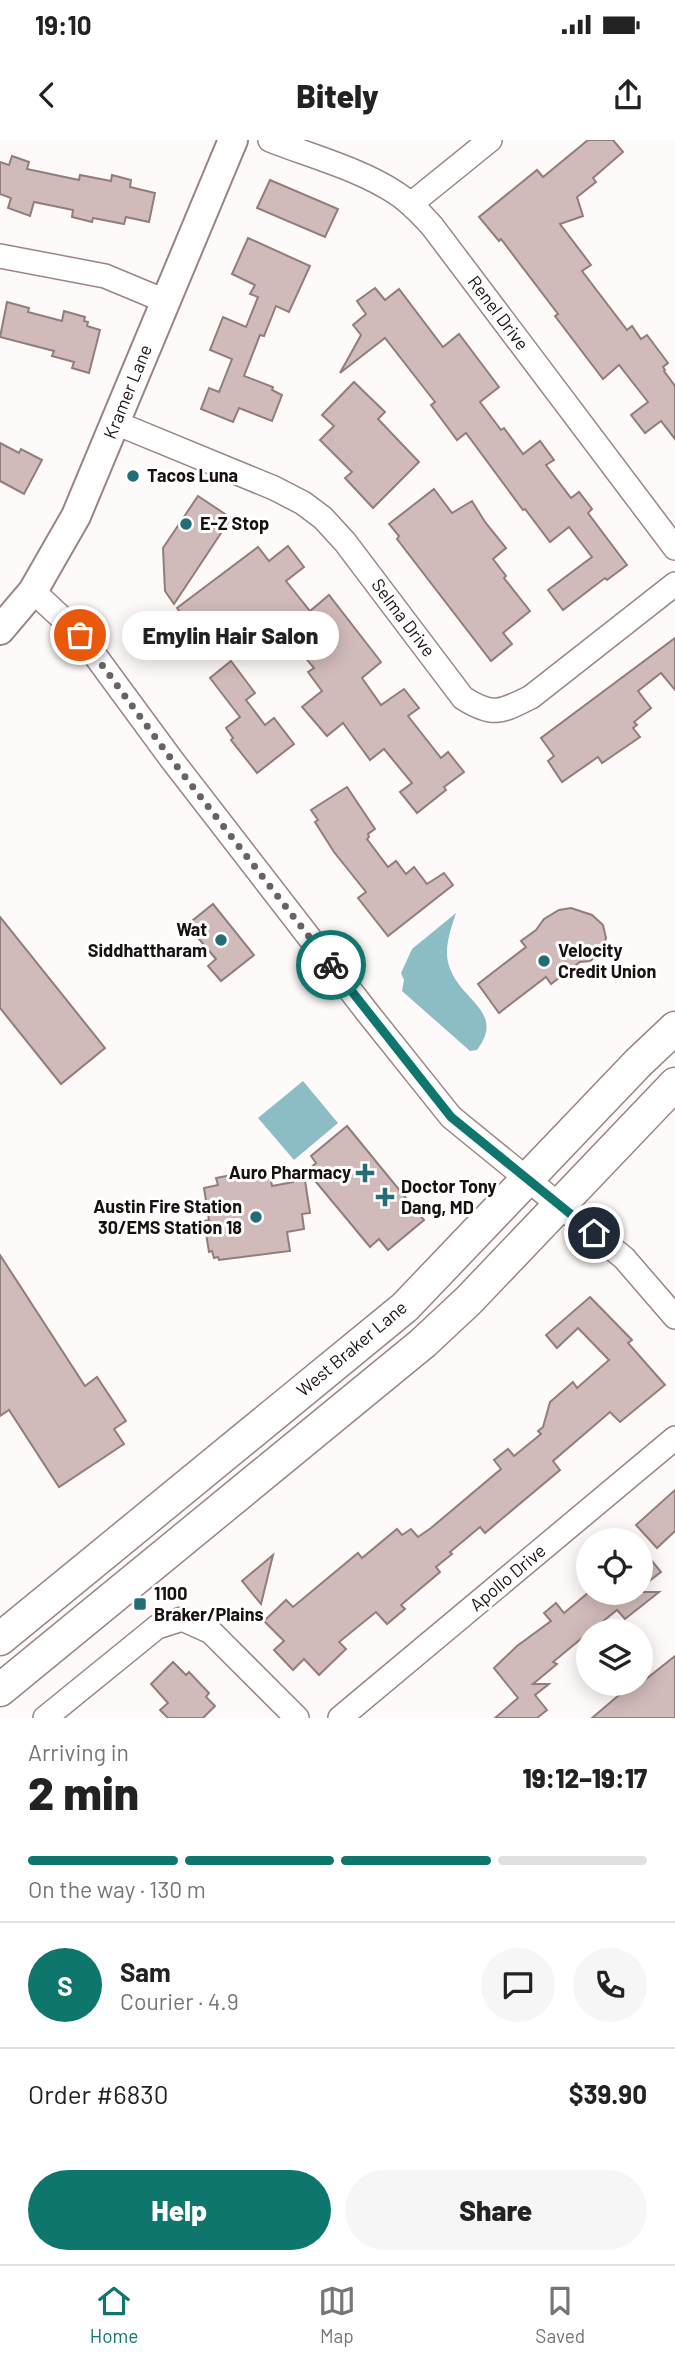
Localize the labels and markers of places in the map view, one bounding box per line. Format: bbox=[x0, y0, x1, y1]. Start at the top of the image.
place label: Tacos Luna bbox=[147, 464, 238, 486]
marker: Tacos Luna bbox=[125, 468, 141, 484]
place label: E-Z Stop bbox=[200, 512, 269, 534]
marker: E-Z Stop bbox=[178, 516, 194, 532]
pin bbox=[50, 605, 110, 665]
callout: Emylin Hair Salon bbox=[122, 610, 339, 660]
place label: Wat Siddhattharam bbox=[88, 918, 207, 961]
marker: Wat Siddhattharam bbox=[213, 932, 229, 948]
place label: Velocity Credit Union bbox=[558, 939, 656, 982]
marker: Velocity Credit Union bbox=[536, 953, 552, 969]
place label: Auro Pharmacy bbox=[229, 1161, 351, 1183]
marker: Auro Pharmacy bbox=[357, 1165, 373, 1181]
place label: Doctor Tony Dang, MD bbox=[401, 1175, 497, 1218]
marker: Doctor Tony Dang, MD bbox=[375, 1187, 395, 1207]
place label: Austin Fire Station 30/EMS Station 18 bbox=[93, 1195, 242, 1238]
pin bbox=[564, 1203, 624, 1263]
marker: Austin Fire Station 30/EMS Station 18 bbox=[248, 1209, 264, 1225]
place label: 1100 Braker/Plains bbox=[154, 1582, 264, 1625]
marker: 1100 Braker/Plains bbox=[132, 1596, 148, 1612]

